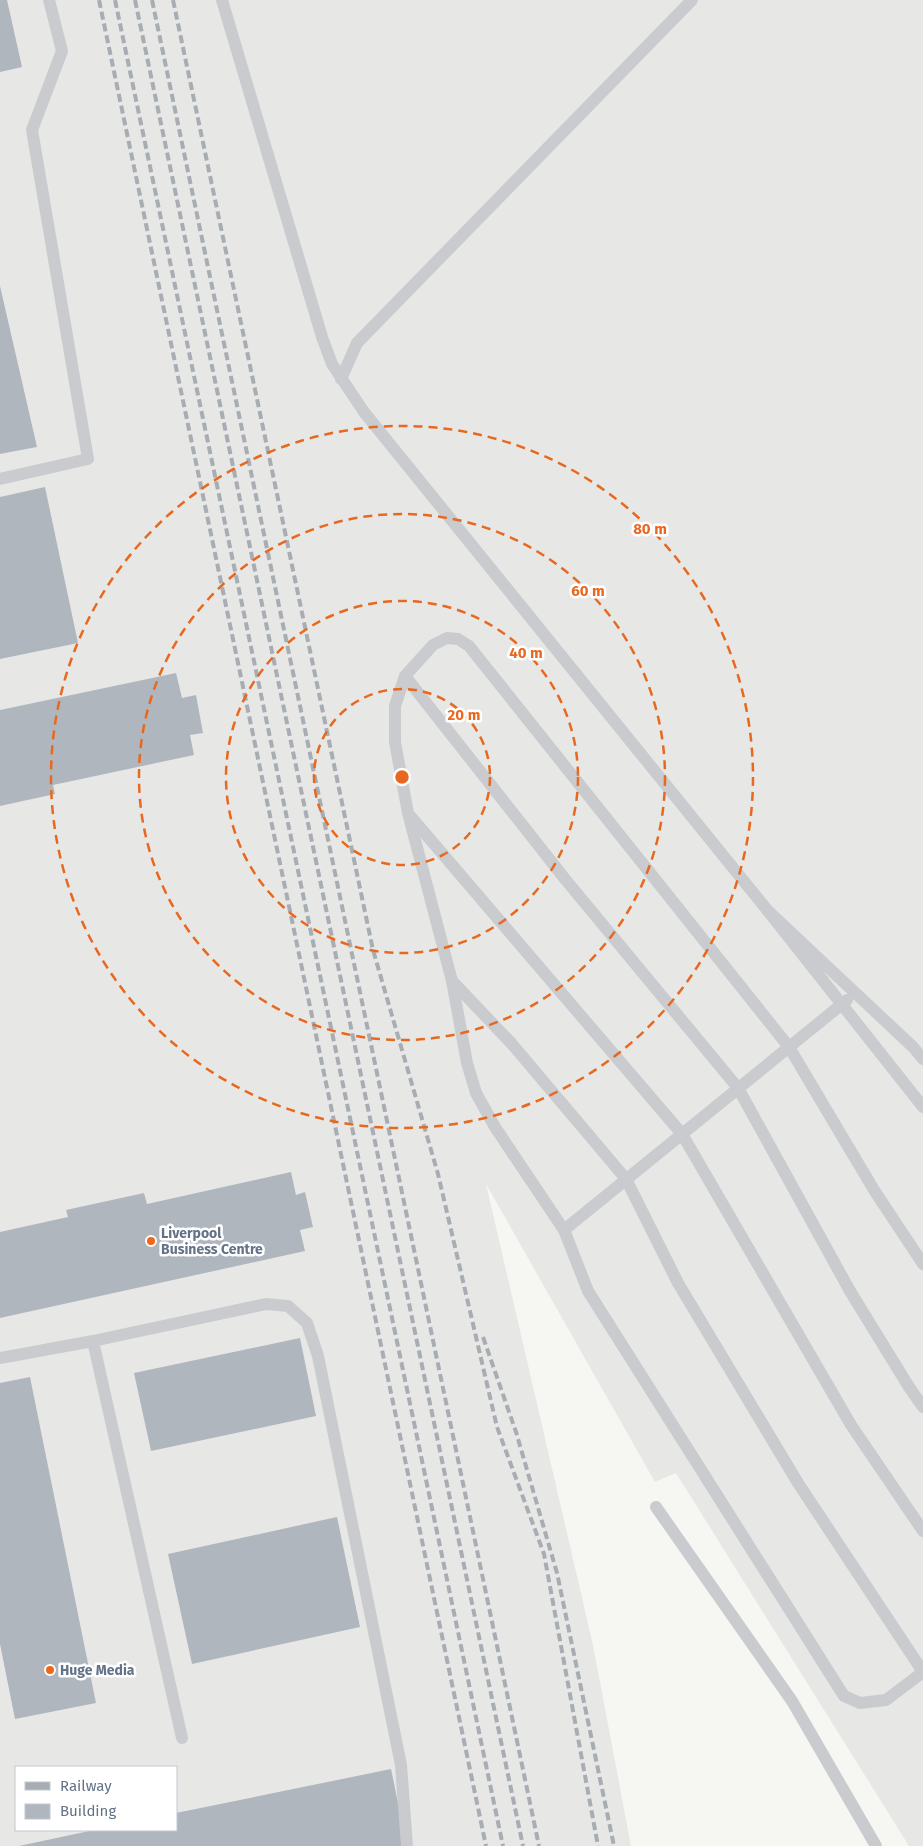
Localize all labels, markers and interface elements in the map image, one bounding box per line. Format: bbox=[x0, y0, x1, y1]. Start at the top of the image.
text: 80 m bbox=[633, 520, 667, 538]
text: 60 m bbox=[571, 582, 605, 600]
text: 40 m bbox=[509, 644, 543, 662]
text: 20 m bbox=[448, 706, 480, 724]
centre of rings bbox=[393, 768, 411, 786]
place label: Liverpool Business Centre bbox=[161, 1225, 263, 1258]
marker: Liverpool Business Centre bbox=[145, 1235, 157, 1247]
place label: Huge Media bbox=[60, 1662, 135, 1679]
marker: Huge Media bbox=[44, 1664, 56, 1676]
legend bbox=[15, 1766, 178, 1831]
text: Railway bbox=[60, 1777, 112, 1795]
text: Building bbox=[60, 1802, 116, 1820]

